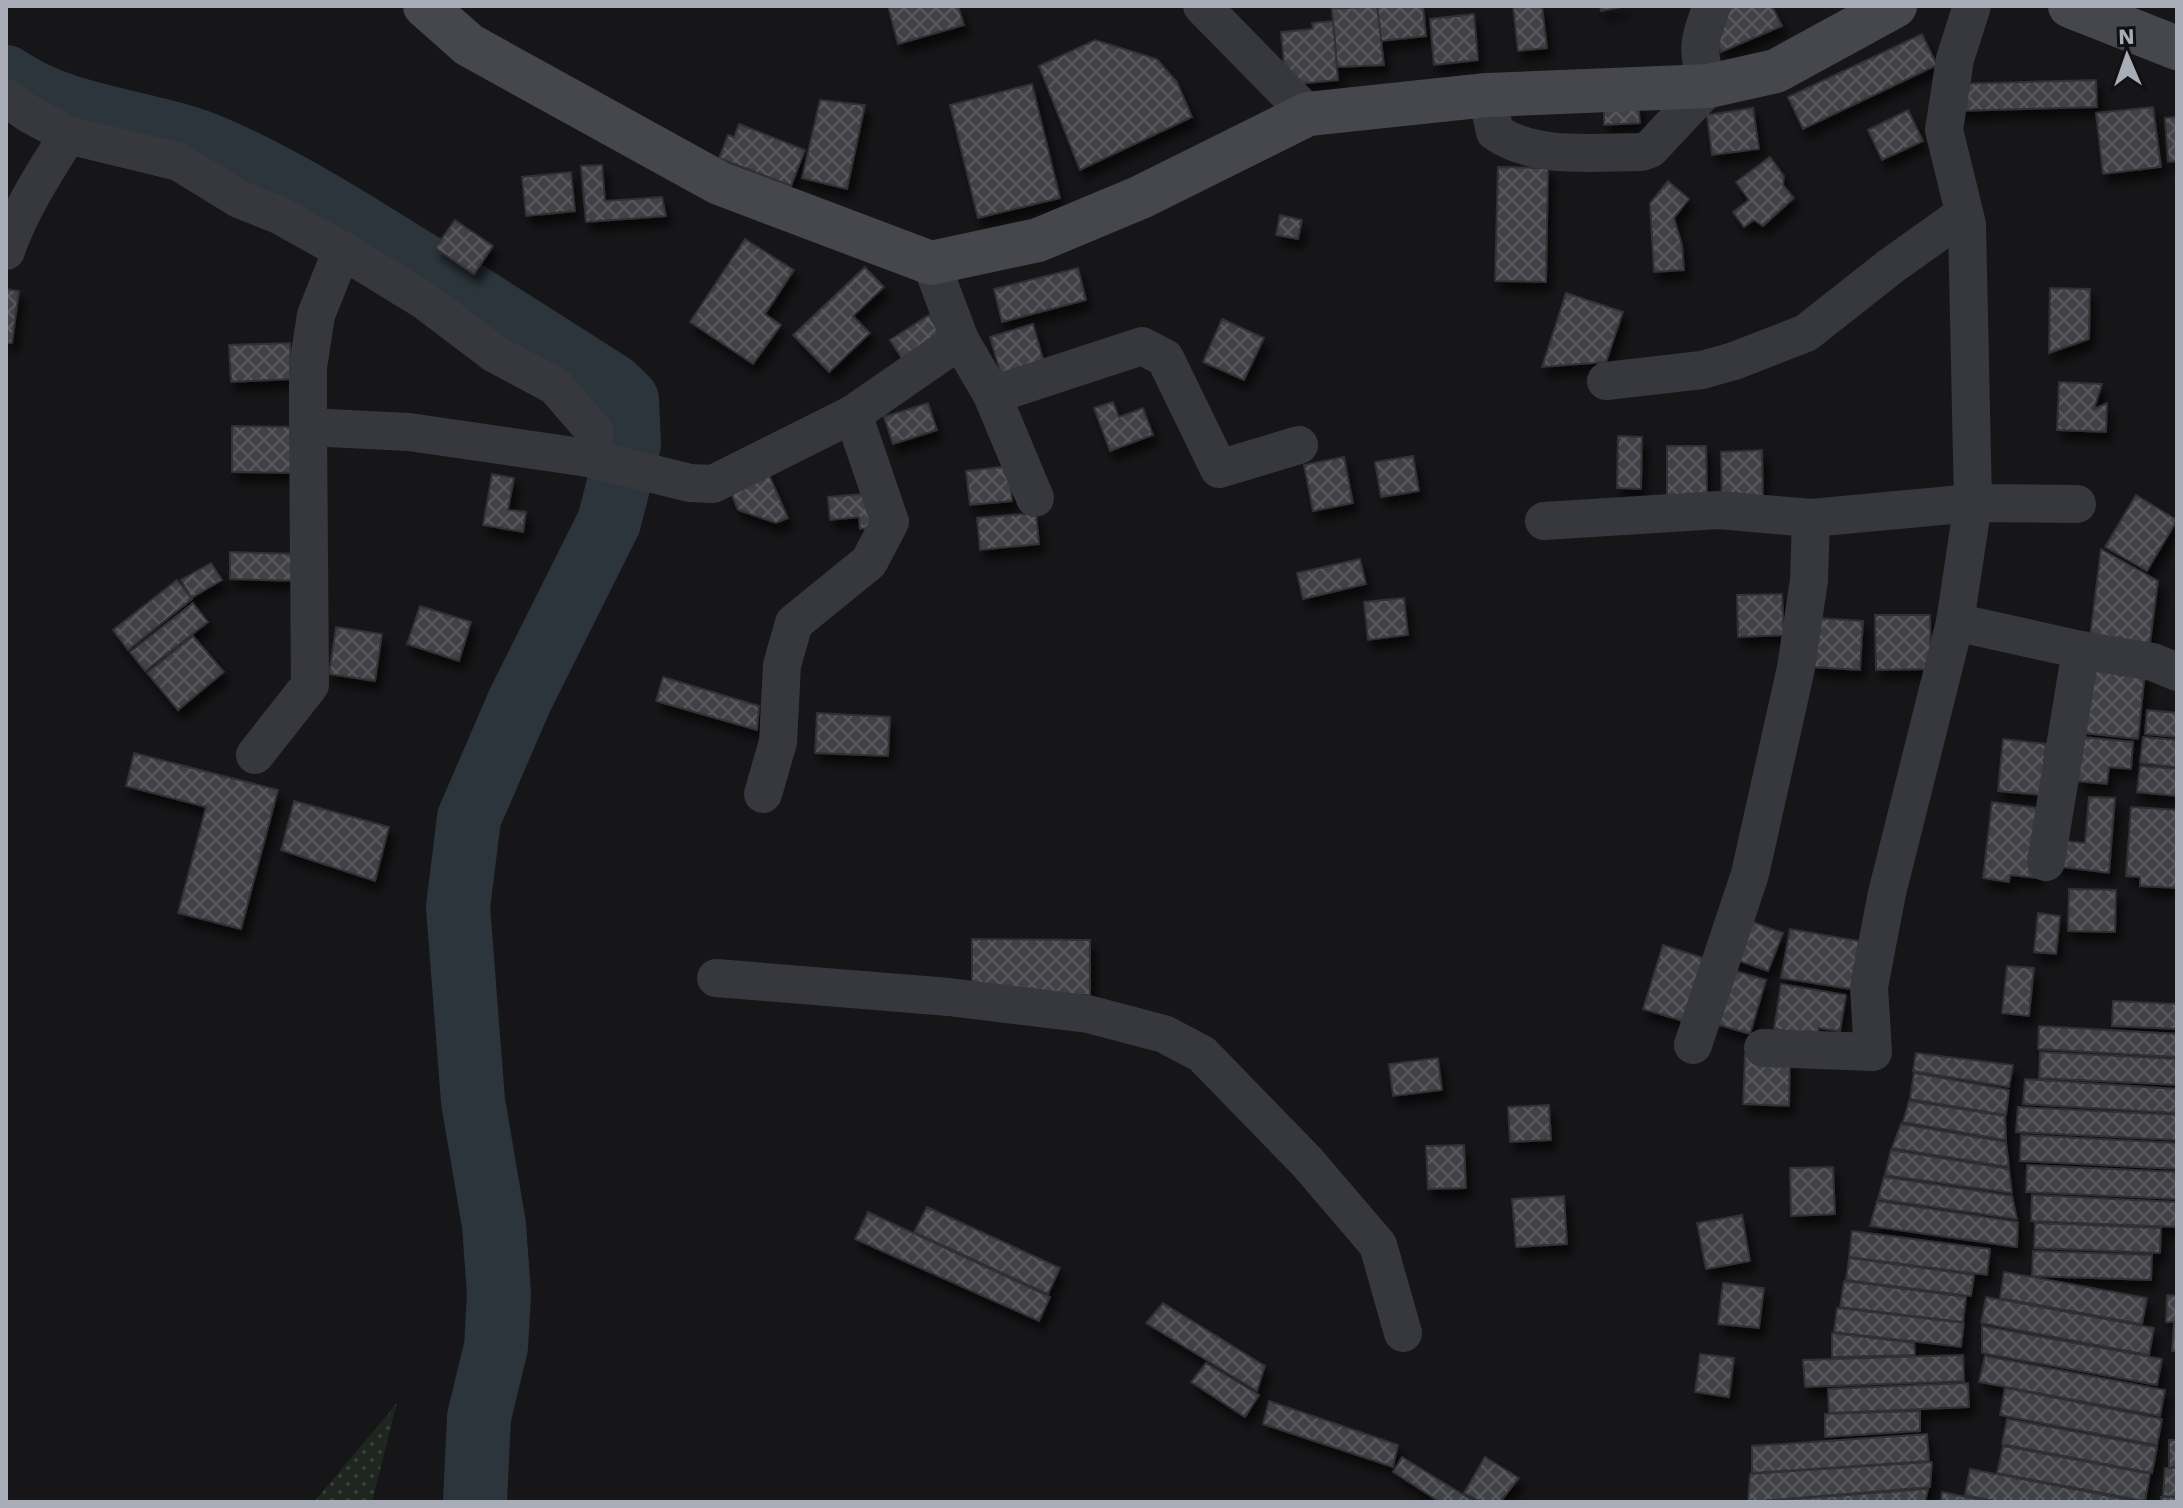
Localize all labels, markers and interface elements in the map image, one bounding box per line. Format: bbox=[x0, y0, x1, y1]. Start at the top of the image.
north arrow bbox=[2087, 16, 2167, 96]
text: N bbox=[2118, 24, 2135, 49]

